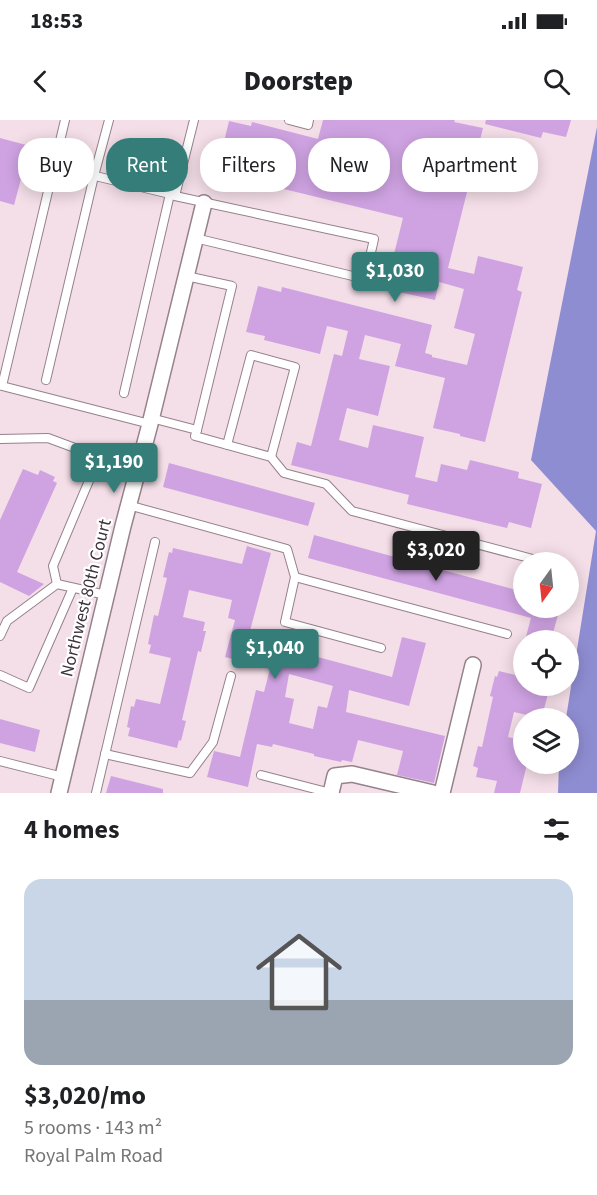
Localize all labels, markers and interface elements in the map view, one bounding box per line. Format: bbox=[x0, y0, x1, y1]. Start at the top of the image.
text: 18:53 bbox=[30, 5, 83, 37]
text: Doorstep bbox=[244, 62, 353, 101]
icon: back bbox=[24, 65, 57, 98]
icon: search bbox=[540, 65, 573, 98]
chip: Buy bbox=[18, 138, 94, 192]
chip: Rent bbox=[106, 138, 188, 192]
chip: Filters bbox=[200, 138, 296, 192]
chip: New bbox=[308, 138, 390, 192]
chip: Apartment bbox=[402, 138, 538, 192]
pin: $1,030 bbox=[346, 252, 444, 303]
text: $1,030 bbox=[366, 257, 424, 285]
pin: $1,190 bbox=[65, 443, 163, 494]
text: $1,190 bbox=[85, 448, 143, 476]
street label: Northwest 80th Court bbox=[54, 517, 118, 679]
pin: $3,020 bbox=[387, 531, 485, 582]
text: $3,020 bbox=[407, 536, 465, 564]
north arrow bbox=[513, 552, 579, 618]
map controls bbox=[513, 552, 579, 774]
pin: $1,040 bbox=[226, 629, 324, 680]
button: locate bbox=[513, 630, 579, 696]
text: $1,040 bbox=[246, 634, 304, 662]
button: layers bbox=[513, 708, 579, 774]
text: 4 homes bbox=[24, 811, 119, 848]
icon: filters bbox=[540, 813, 573, 846]
icon: home bbox=[245, 918, 353, 1026]
text: $3,020/mo bbox=[24, 1077, 146, 1114]
text: 5 rooms · 143 m² bbox=[24, 1114, 162, 1142]
text: Royal Palm Road bbox=[24, 1142, 163, 1170]

